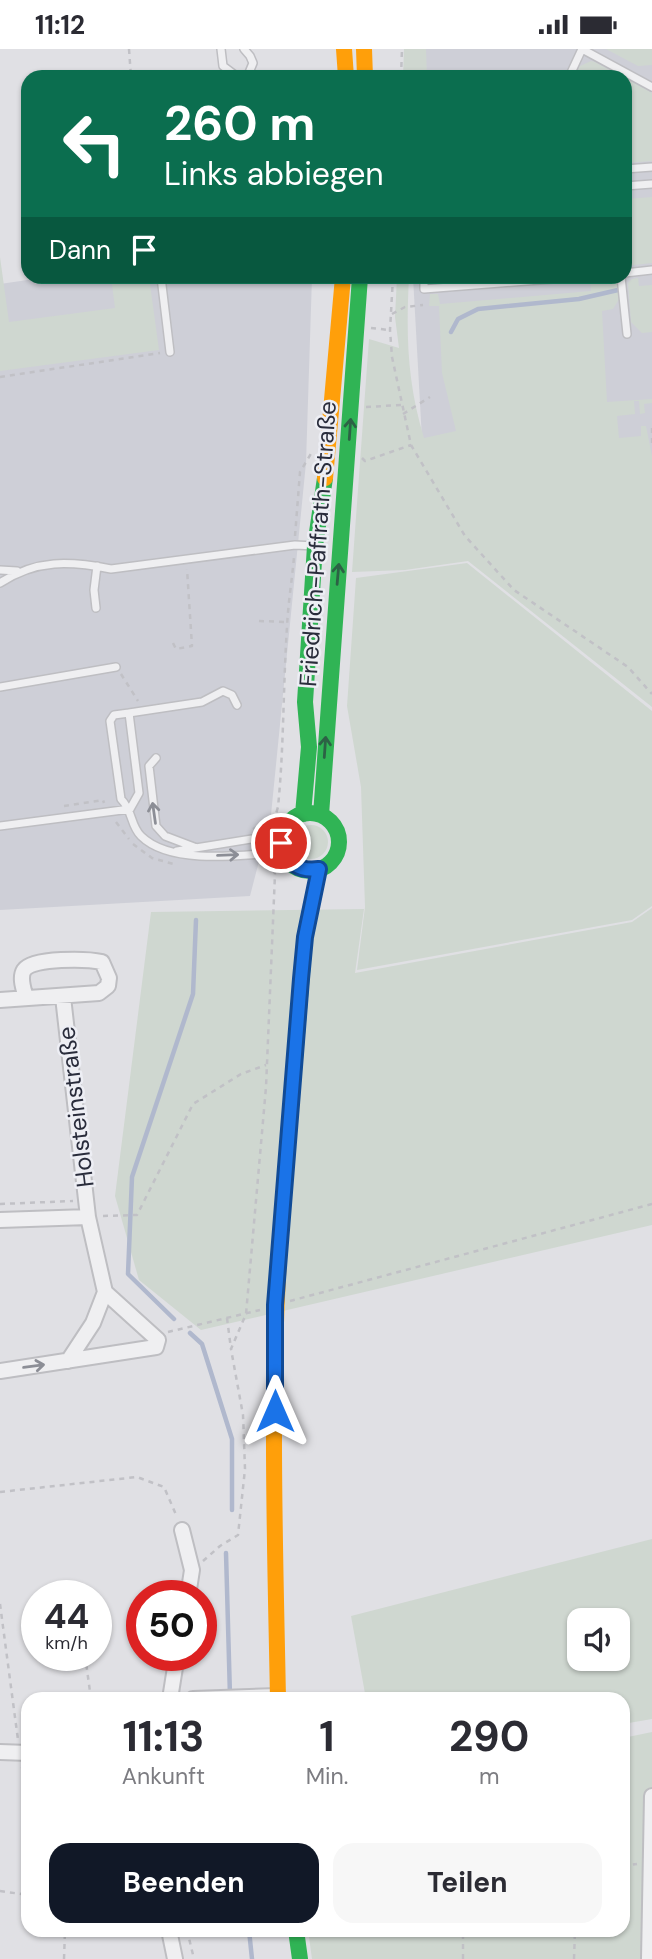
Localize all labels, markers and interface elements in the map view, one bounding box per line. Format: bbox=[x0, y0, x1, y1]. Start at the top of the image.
text: 11:12 bbox=[35, 8, 85, 42]
text: 260 m bbox=[164, 91, 315, 155]
icon: left bbox=[49, 98, 140, 189]
text: Links abbiegen bbox=[164, 153, 384, 195]
icon: arrive bbox=[125, 231, 163, 269]
text: Dann bbox=[49, 233, 111, 267]
street label: Friedrich-Paffrath-Straße bbox=[292, 400, 343, 688]
one-way arrow bbox=[343, 417, 356, 440]
one-way arrow bbox=[332, 563, 345, 585]
one-way arrow bbox=[319, 736, 332, 758]
one-way arrow bbox=[147, 802, 160, 825]
pin bbox=[251, 813, 311, 873]
icon: arrive bbox=[262, 824, 300, 862]
one-way arrow bbox=[216, 848, 239, 861]
street label: Holsteinstraße bbox=[50, 1025, 101, 1189]
one-way arrow bbox=[22, 1360, 45, 1373]
position arrow bbox=[238, 1374, 312, 1448]
speed limit sign: 50 bbox=[126, 1580, 217, 1671]
text: 44 bbox=[44, 1593, 89, 1639]
map controls bbox=[567, 1608, 630, 1671]
button: sound bbox=[567, 1608, 630, 1671]
text: km/h bbox=[45, 1631, 88, 1655]
text: 11:13 bbox=[122, 1709, 204, 1764]
text: 1 bbox=[319, 1709, 335, 1764]
text: 290 bbox=[449, 1709, 529, 1764]
text: Ankunft bbox=[122, 1761, 205, 1791]
text: Min. bbox=[306, 1761, 348, 1791]
text: m bbox=[479, 1761, 499, 1791]
button: Beenden bbox=[49, 1843, 319, 1923]
button: Teilen bbox=[333, 1843, 602, 1923]

